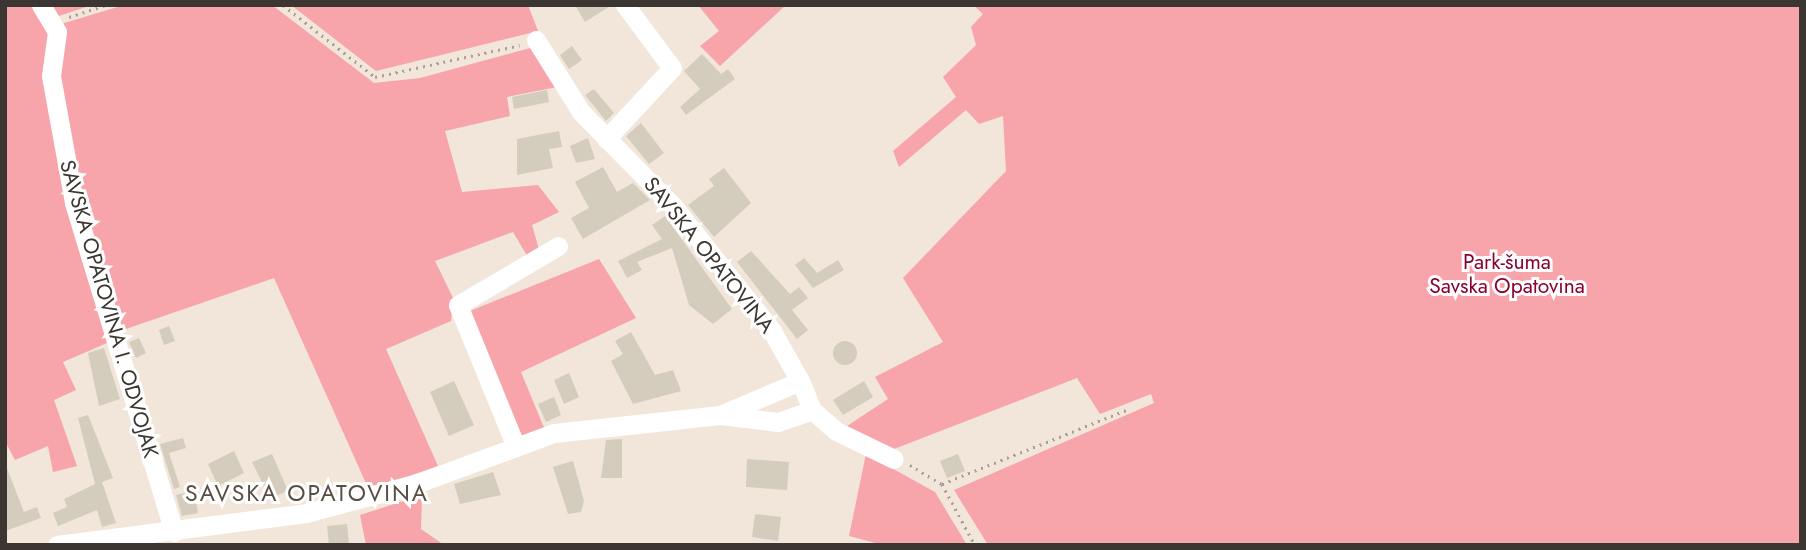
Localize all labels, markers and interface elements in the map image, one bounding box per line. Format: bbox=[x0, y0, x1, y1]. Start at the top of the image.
street label: SAVSKA OPATOVINA I. ODVOJAK bbox=[54, 157, 164, 461]
street label: SAVSKA OPATOVINA bbox=[638, 172, 780, 338]
park label: Park-šuma Savska Opatovina bbox=[1429, 249, 1585, 299]
district label: SAVSKA OPATOVINA bbox=[187, 479, 427, 507]

